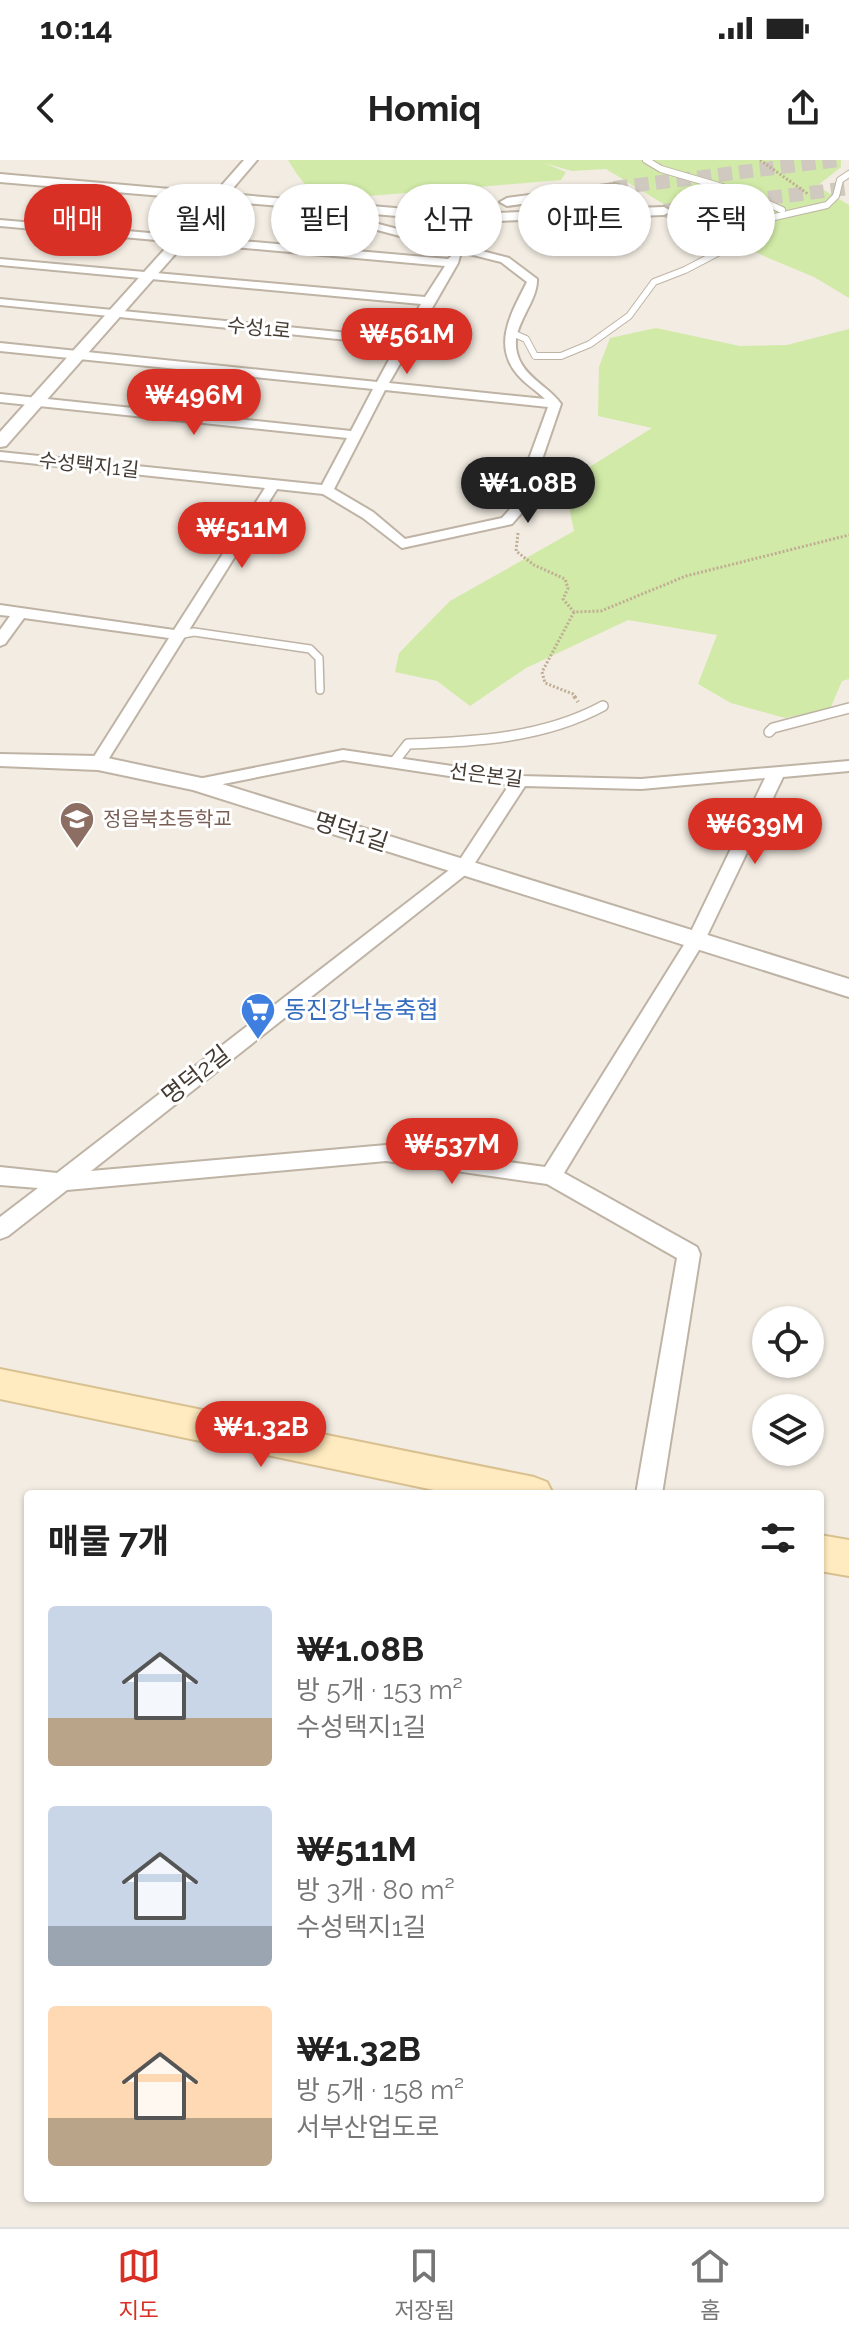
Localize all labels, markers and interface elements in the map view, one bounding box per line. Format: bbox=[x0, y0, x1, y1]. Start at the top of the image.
text: 10:14 bbox=[40, 11, 113, 46]
icon: back bbox=[24, 86, 68, 130]
icon: share bbox=[781, 86, 825, 130]
text: Homiq bbox=[368, 87, 481, 129]
chip: 매매 bbox=[24, 184, 132, 256]
chip: 월세 bbox=[148, 184, 255, 256]
chip: 필터 bbox=[271, 184, 379, 256]
chip: 신규 bbox=[395, 184, 502, 256]
chip: 아파트 bbox=[518, 184, 651, 256]
chip: 주택 bbox=[667, 184, 775, 256]
pin: ₩561M bbox=[351, 308, 463, 376]
street label: 수성1로 bbox=[226, 313, 292, 343]
text: ₩561M bbox=[359, 319, 455, 349]
pin: ₩496M bbox=[138, 369, 250, 437]
text: ₩496M bbox=[145, 380, 243, 410]
street label: 수성택지1길 bbox=[38, 448, 140, 482]
pin: ₩1.08B bbox=[463, 457, 593, 525]
text: ₩1.08B bbox=[479, 468, 577, 498]
pin: ₩511M bbox=[186, 502, 298, 570]
text: ₩511M bbox=[196, 513, 288, 543]
street label: 선은본길 bbox=[448, 759, 524, 791]
pin: ₩639M bbox=[699, 798, 811, 866]
school or university icon: 정읍북초등학교 bbox=[58, 800, 96, 850]
street label: 명덕1길 bbox=[310, 806, 392, 857]
place label: 정읍북초등학교 bbox=[103, 807, 232, 831]
text: ₩639M bbox=[706, 809, 804, 839]
supermarket icon: 동진강낙농축협 bbox=[239, 991, 277, 1041]
place label: 동진강낙농축협 bbox=[284, 995, 439, 1024]
street label: 명덕2길 bbox=[156, 1039, 236, 1110]
pin: ₩537M bbox=[396, 1118, 508, 1186]
text: ₩537M bbox=[404, 1129, 500, 1159]
map controls bbox=[752, 1306, 824, 1466]
button: locate bbox=[752, 1306, 824, 1378]
button: layers bbox=[752, 1394, 824, 1466]
pin: ₩1.32B bbox=[196, 1401, 326, 1469]
text: ₩1.32B bbox=[213, 1412, 309, 1442]
icon: filters bbox=[756, 1516, 800, 1560]
text: 매물 7개 bbox=[48, 1521, 169, 1561]
text: ₩1.08B bbox=[296, 1629, 424, 1669]
icon: home bbox=[112, 1638, 208, 1734]
text: 방 5개 · 153 m² bbox=[296, 1675, 463, 1705]
text: 수성택지1길 bbox=[296, 1712, 427, 1742]
text: ₩511M bbox=[296, 1829, 417, 1869]
icon: home bbox=[112, 1838, 208, 1934]
text: 방 3개 · 80 m² bbox=[296, 1875, 454, 1905]
text: 수성택지1길 bbox=[296, 1912, 427, 1942]
text: ₩1.32B bbox=[296, 2029, 421, 2069]
icon: home bbox=[112, 2038, 208, 2134]
text: 방 5개 · 158 m² bbox=[296, 2075, 464, 2105]
text: 서부산업도로 bbox=[296, 2112, 440, 2142]
tab: 지도 bbox=[117, 2244, 161, 2324]
tab: 저장됨 bbox=[394, 2244, 455, 2324]
tab: 홈 bbox=[688, 2244, 732, 2324]

